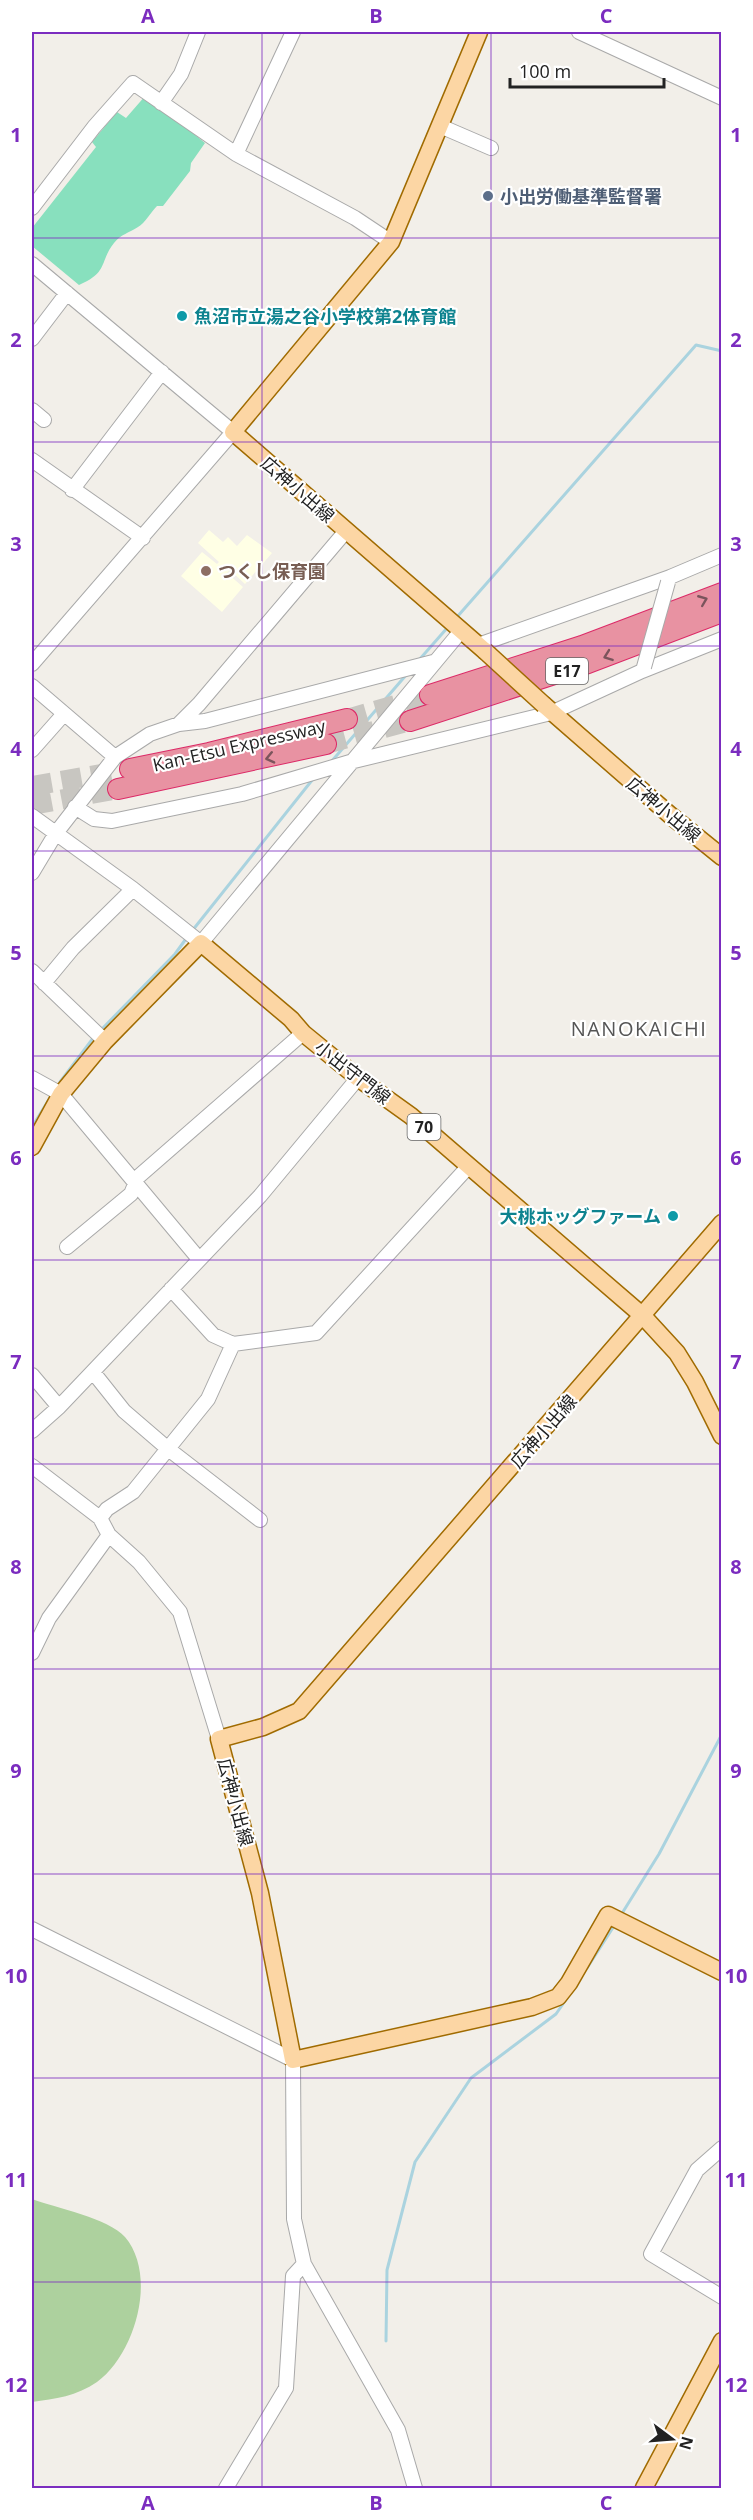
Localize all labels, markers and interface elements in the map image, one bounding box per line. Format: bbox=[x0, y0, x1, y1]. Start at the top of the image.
text: A bbox=[141, 2, 155, 29]
text: B bbox=[369, 2, 383, 29]
text: C bbox=[600, 2, 613, 29]
scale bar bbox=[510, 51, 664, 89]
text: 100 m bbox=[519, 59, 571, 83]
text: 1 bbox=[10, 121, 22, 148]
text: 1 bbox=[730, 121, 742, 148]
place label: 小出労働基準監督署 bbox=[500, 184, 662, 208]
marker: 小出労働基準監督署 bbox=[481, 189, 495, 203]
place label: 魚沼市立湯之谷小学校第2体育館 bbox=[194, 304, 456, 328]
marker: 魚沼市立湯之谷小学校第2体育館 bbox=[175, 309, 189, 323]
text: 2 bbox=[10, 326, 22, 353]
text: 2 bbox=[730, 326, 742, 353]
street label: 広神小出線 bbox=[256, 450, 340, 528]
text: 3 bbox=[10, 530, 22, 557]
text: 3 bbox=[730, 530, 742, 557]
place label: つくし保育園 bbox=[218, 559, 326, 583]
marker: つくし保育園 bbox=[199, 564, 213, 578]
one-way arrow bbox=[697, 595, 708, 607]
one-way arrow bbox=[603, 649, 614, 661]
road number: E17 bbox=[546, 658, 588, 684]
street label: Kan-Etsu Expressway bbox=[150, 713, 329, 777]
text: 4 bbox=[10, 735, 22, 762]
text: 4 bbox=[730, 735, 742, 762]
one-way arrow bbox=[265, 750, 275, 763]
street label: 広神小出線 bbox=[622, 771, 706, 847]
text: 5 bbox=[10, 939, 22, 966]
text: 5 bbox=[730, 939, 742, 966]
district label: NANOKAICHI bbox=[571, 1015, 707, 1042]
street label: 小出守門線 bbox=[310, 1035, 396, 1109]
road number: 70 bbox=[408, 1114, 440, 1140]
text: 6 bbox=[10, 1144, 22, 1171]
text: 6 bbox=[730, 1144, 742, 1171]
place label: 大桃ホッグファーム bbox=[500, 1204, 661, 1228]
marker: 大桃ホッグファーム bbox=[666, 1209, 680, 1223]
text: 7 bbox=[10, 1348, 22, 1375]
text: 7 bbox=[730, 1348, 742, 1375]
street label: 広神小出線 bbox=[504, 1389, 582, 1473]
text: 8 bbox=[10, 1553, 22, 1580]
text: 8 bbox=[730, 1553, 742, 1580]
street label: 広神小出線 bbox=[213, 1755, 259, 1849]
text: 9 bbox=[10, 1757, 22, 1784]
text: 9 bbox=[730, 1757, 742, 1784]
text: 10 bbox=[5, 1962, 27, 1989]
text: 10 bbox=[725, 1962, 747, 1989]
text: 11 bbox=[5, 2166, 27, 2193]
text: 11 bbox=[725, 2166, 747, 2193]
text: 12 bbox=[5, 2371, 27, 2398]
text: 12 bbox=[725, 2371, 747, 2398]
north arrow bbox=[642, 2409, 702, 2469]
text: N bbox=[674, 2434, 699, 2452]
text: A bbox=[141, 2489, 155, 2516]
text: B bbox=[369, 2489, 383, 2516]
text: C bbox=[600, 2489, 613, 2516]

